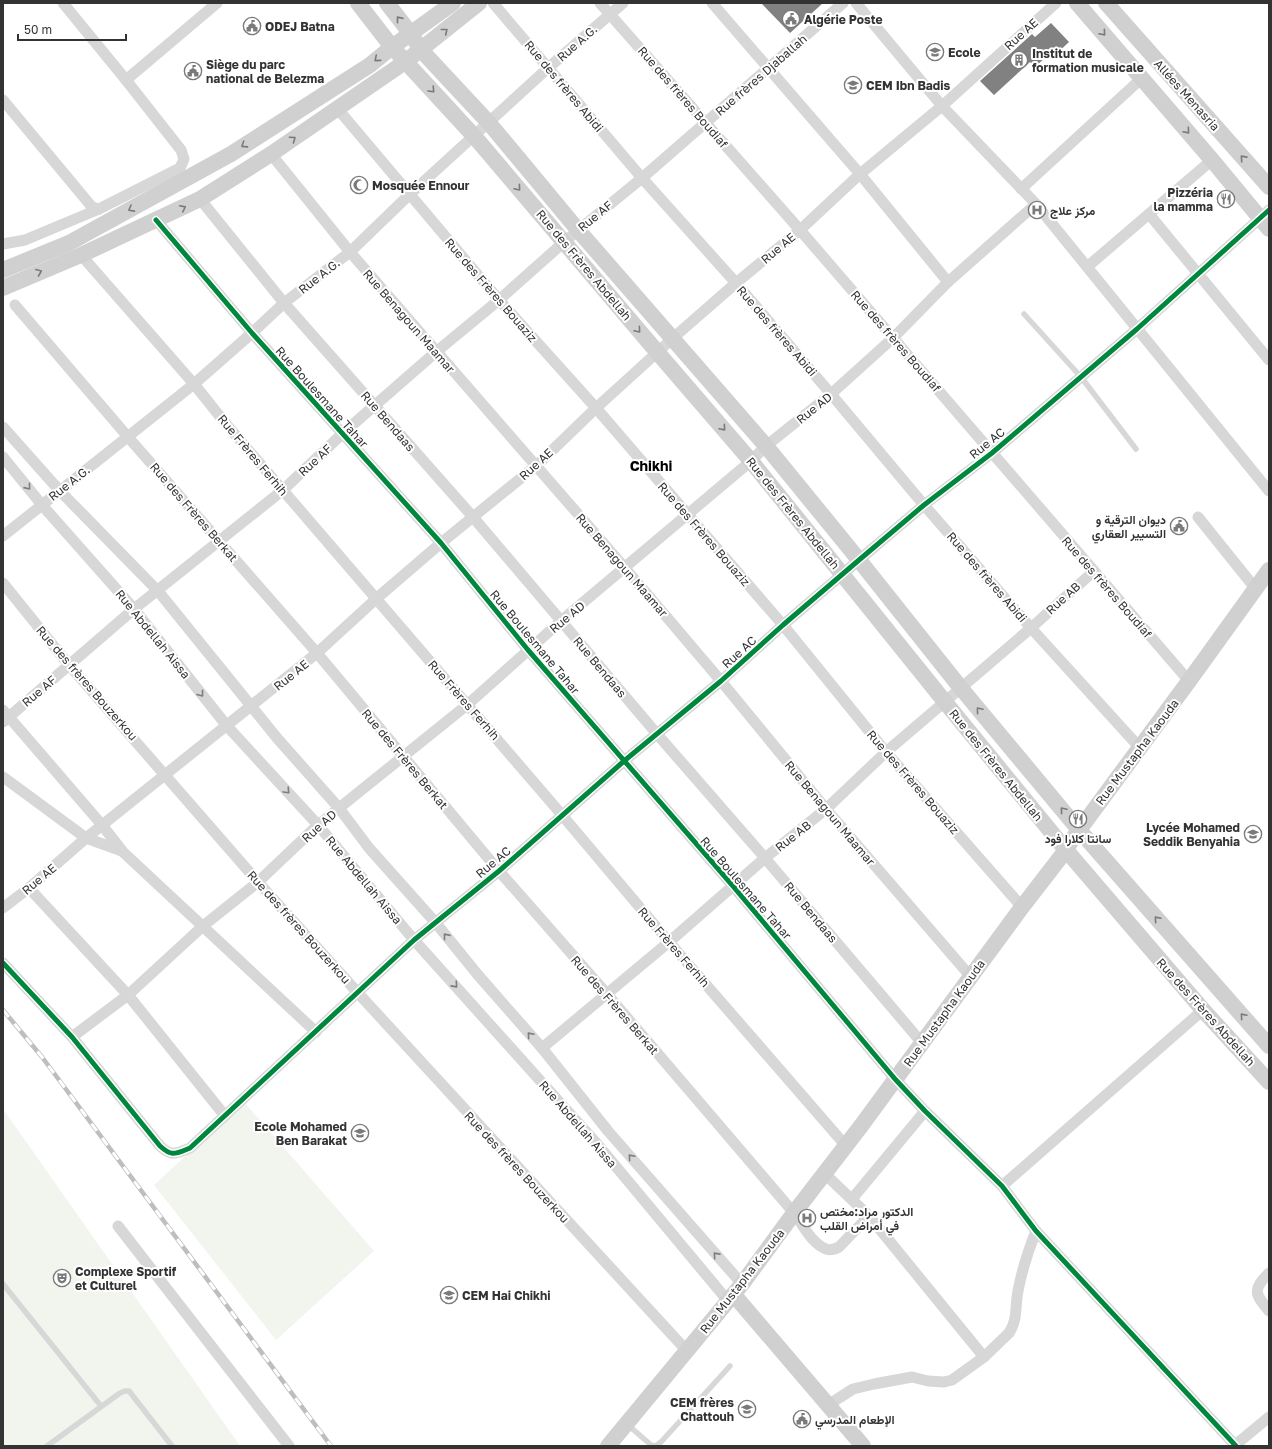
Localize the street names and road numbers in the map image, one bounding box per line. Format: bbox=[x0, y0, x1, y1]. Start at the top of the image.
street label: Rue AE bbox=[1001, 15, 1041, 53]
street label: Rue A.G. bbox=[554, 21, 600, 65]
street label: Rue frères Djaballah bbox=[712, 31, 810, 119]
street label: Rue des frères Abidi bbox=[521, 37, 607, 135]
street label: Rue des frères Boudiaf bbox=[635, 43, 732, 151]
street label: Allées Menasria bbox=[1151, 56, 1223, 134]
street label: Rue AF bbox=[575, 197, 615, 235]
street label: Rue des Frères Abdellah bbox=[533, 207, 635, 323]
street label: Rue AE bbox=[758, 229, 798, 267]
street label: Rue des Frères Bouaziz bbox=[442, 235, 540, 345]
street label: Rue A.G. bbox=[295, 255, 343, 297]
street label: Rue Benagoun Maamar bbox=[360, 266, 458, 376]
street label: Rue des frères Abidi bbox=[734, 283, 820, 379]
street label: Rue des frères Boudiaf bbox=[848, 287, 945, 395]
street label: Rue Boulesmane Tahar bbox=[272, 343, 372, 451]
street label: Rue Bendaas bbox=[358, 388, 418, 454]
street label: Rue AD bbox=[793, 389, 835, 427]
street label: Rue Frères Ferhih bbox=[215, 411, 291, 499]
street label: Rue AC bbox=[966, 424, 1008, 462]
street label: Rue AF bbox=[295, 441, 335, 479]
street label: Rue AE bbox=[516, 445, 556, 483]
street label: Rue des Frères Abdellah bbox=[743, 454, 843, 572]
street label: Rue des Frères Berkat bbox=[147, 459, 241, 565]
street label: Rue A.G. bbox=[45, 462, 93, 504]
street label: Rue des Frères Bouaziz bbox=[655, 479, 753, 589]
street label: Rue Benagoun Maamar bbox=[573, 510, 671, 620]
street label: Rue des frères Abidi bbox=[944, 529, 1030, 625]
street label: Rue des frères Boudiaf bbox=[1059, 533, 1156, 641]
street label: Rue AB bbox=[1043, 579, 1083, 617]
street label: Rue Abdellah Aissa bbox=[112, 586, 194, 682]
street label: Rue Boulesmane Tahar bbox=[487, 587, 583, 697]
street label: Rue AD bbox=[546, 598, 588, 636]
street label: Rue des frères Bouzerkou bbox=[33, 623, 141, 743]
street label: Rue AC bbox=[719, 633, 759, 671]
street label: Rue Bendaas bbox=[570, 634, 630, 700]
street label: Rue AE bbox=[271, 656, 311, 694]
street label: Rue Frères Ferhih bbox=[425, 657, 503, 743]
street label: Rue AF bbox=[19, 672, 59, 710]
street label: Rue Mustapha Kaouda bbox=[1092, 696, 1182, 808]
street label: Rue des Frères Berkat bbox=[359, 706, 451, 812]
street label: Rue des Frères Abdellah bbox=[946, 706, 1046, 824]
street label: Rue des Frères Bouaziz bbox=[864, 727, 962, 837]
street label: Rue Benagoun Maamar bbox=[782, 757, 879, 869]
street label: Rue AD bbox=[299, 807, 339, 845]
street label: Rue AB bbox=[772, 817, 814, 855]
street label: Rue Abdellah Aissa bbox=[323, 833, 405, 927]
street label: Rue Boulesmane Tahar bbox=[697, 833, 795, 943]
street label: Rue AC bbox=[472, 843, 514, 881]
street label: Rue AE bbox=[19, 860, 59, 898]
street label: Rue des frères Bouzerkou bbox=[244, 867, 354, 987]
street label: Rue Bendaas bbox=[781, 879, 841, 945]
street label: Rue Frères Ferhih bbox=[635, 904, 713, 990]
street label: Rue des Frères Berkat bbox=[568, 952, 662, 1058]
street label: Rue des Frères Abdellah bbox=[1154, 955, 1258, 1069]
street label: Rue Mustapha Kaouda bbox=[900, 957, 988, 1069]
street label: Rue Abdellah Aissa bbox=[536, 1077, 620, 1171]
street label: Rue des frères Bouzerkou bbox=[461, 1108, 573, 1226]
street label: Rue Mustapha Kaouda bbox=[696, 1226, 788, 1336]

